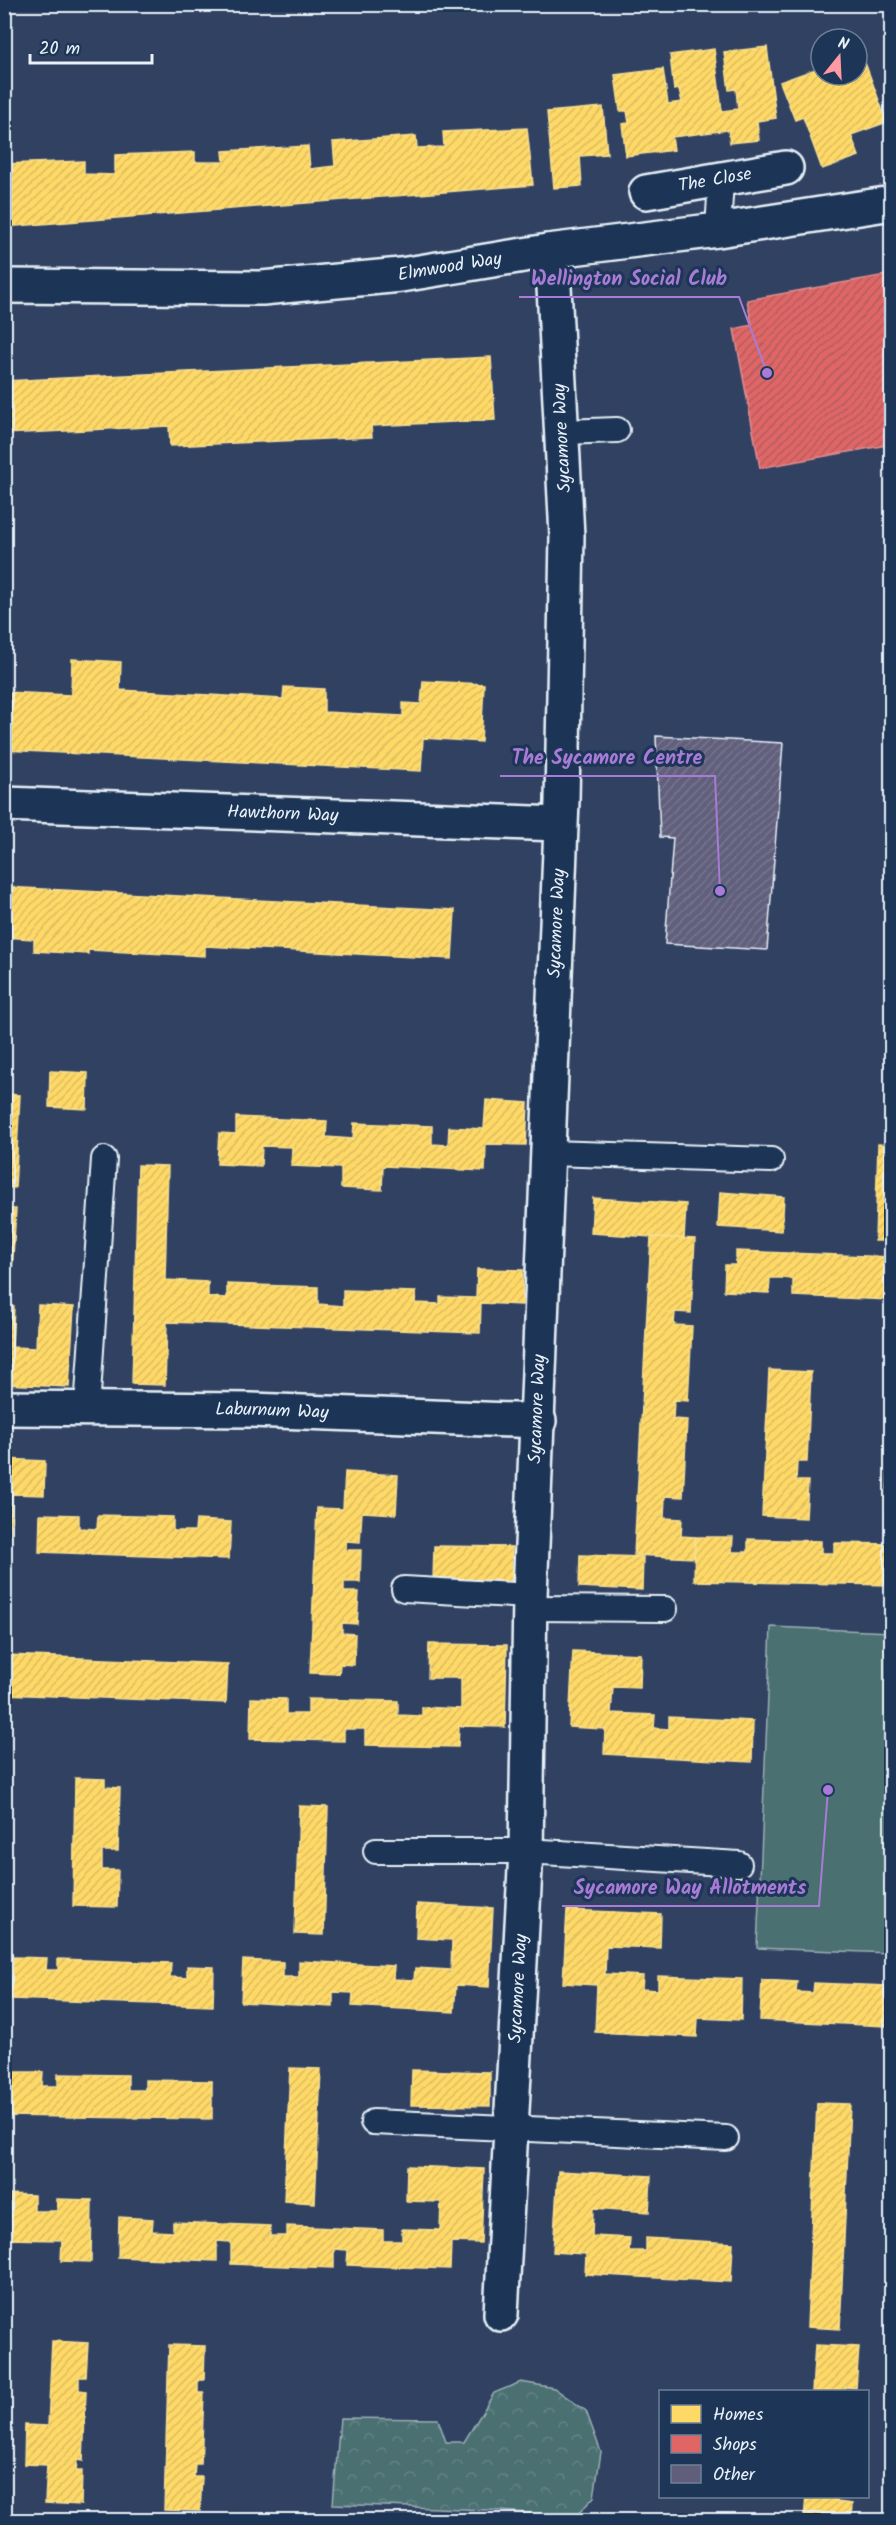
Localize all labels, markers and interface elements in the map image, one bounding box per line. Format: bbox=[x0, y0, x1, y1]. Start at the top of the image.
scale bar bbox=[30, 27, 152, 65]
north arrow bbox=[809, 27, 869, 87]
text: N bbox=[835, 31, 852, 58]
text: 20 m bbox=[39, 35, 80, 64]
street label: The Close bbox=[676, 160, 754, 201]
street label: Elmwood Way bbox=[396, 244, 504, 290]
callout: Wellington Social Club bbox=[519, 259, 739, 297]
text: Wellington Social Club bbox=[531, 264, 727, 296]
street label: Sycamore Way bbox=[546, 382, 580, 493]
callout: The Sycamore Centre bbox=[500, 738, 715, 776]
text: The Sycamore Centre bbox=[512, 743, 702, 775]
street label: Hawthorn Way bbox=[227, 798, 339, 831]
street label: Sycamore Way bbox=[540, 868, 574, 978]
street label: Sycamore Way bbox=[521, 1353, 554, 1464]
street label: Laburnum Way bbox=[215, 1395, 330, 1427]
callout: Sycamore Way Allotments bbox=[562, 1868, 819, 1906]
text: Sycamore Way Allotments bbox=[574, 1873, 807, 1905]
street label: Sycamore Way bbox=[501, 1933, 536, 2044]
legend bbox=[659, 2390, 869, 2498]
text: Homes bbox=[713, 2401, 764, 2430]
text: Shops bbox=[713, 2431, 757, 2460]
text: Other bbox=[713, 2461, 756, 2490]

